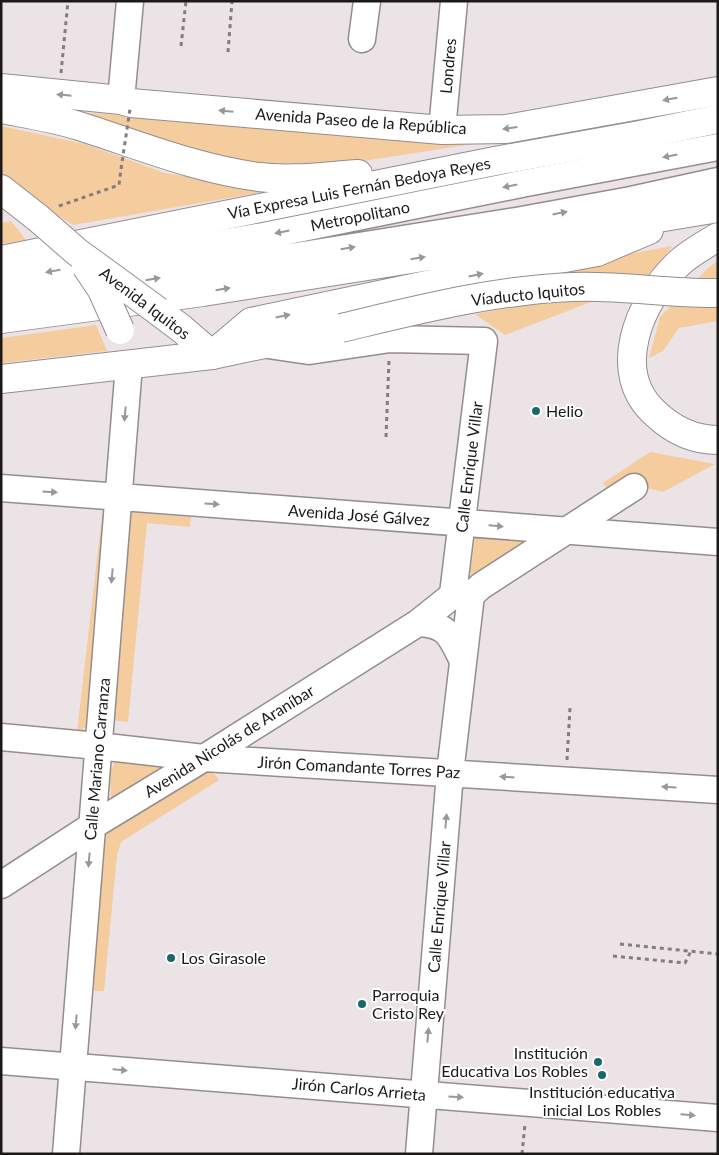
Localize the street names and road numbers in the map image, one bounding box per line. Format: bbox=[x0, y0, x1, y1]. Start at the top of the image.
street label: Londres bbox=[436, 37, 459, 94]
street label: Avenida Paseo de la República bbox=[255, 104, 467, 137]
street label: Vía Expresa Luis Fernán Bedoya Reyes bbox=[226, 153, 492, 222]
street label: Metropolitano bbox=[309, 197, 411, 234]
street label: Avenida Iquitos bbox=[96, 262, 194, 343]
street label: Víaducto Iquitos bbox=[470, 278, 586, 309]
street label: Calle Enrique Villar bbox=[451, 400, 486, 534]
street label: Avenida José Gálvez bbox=[287, 500, 431, 529]
street label: Calle Mariano Carranza bbox=[80, 677, 113, 841]
street label: Avenida Nicolás de Araníbar bbox=[140, 680, 317, 801]
street label: Jirón Comandante Torres Paz bbox=[257, 752, 461, 781]
street label: Calle Enrique Villar bbox=[423, 840, 454, 974]
street label: Jirón Carlos Arrieta bbox=[291, 1073, 427, 1104]

